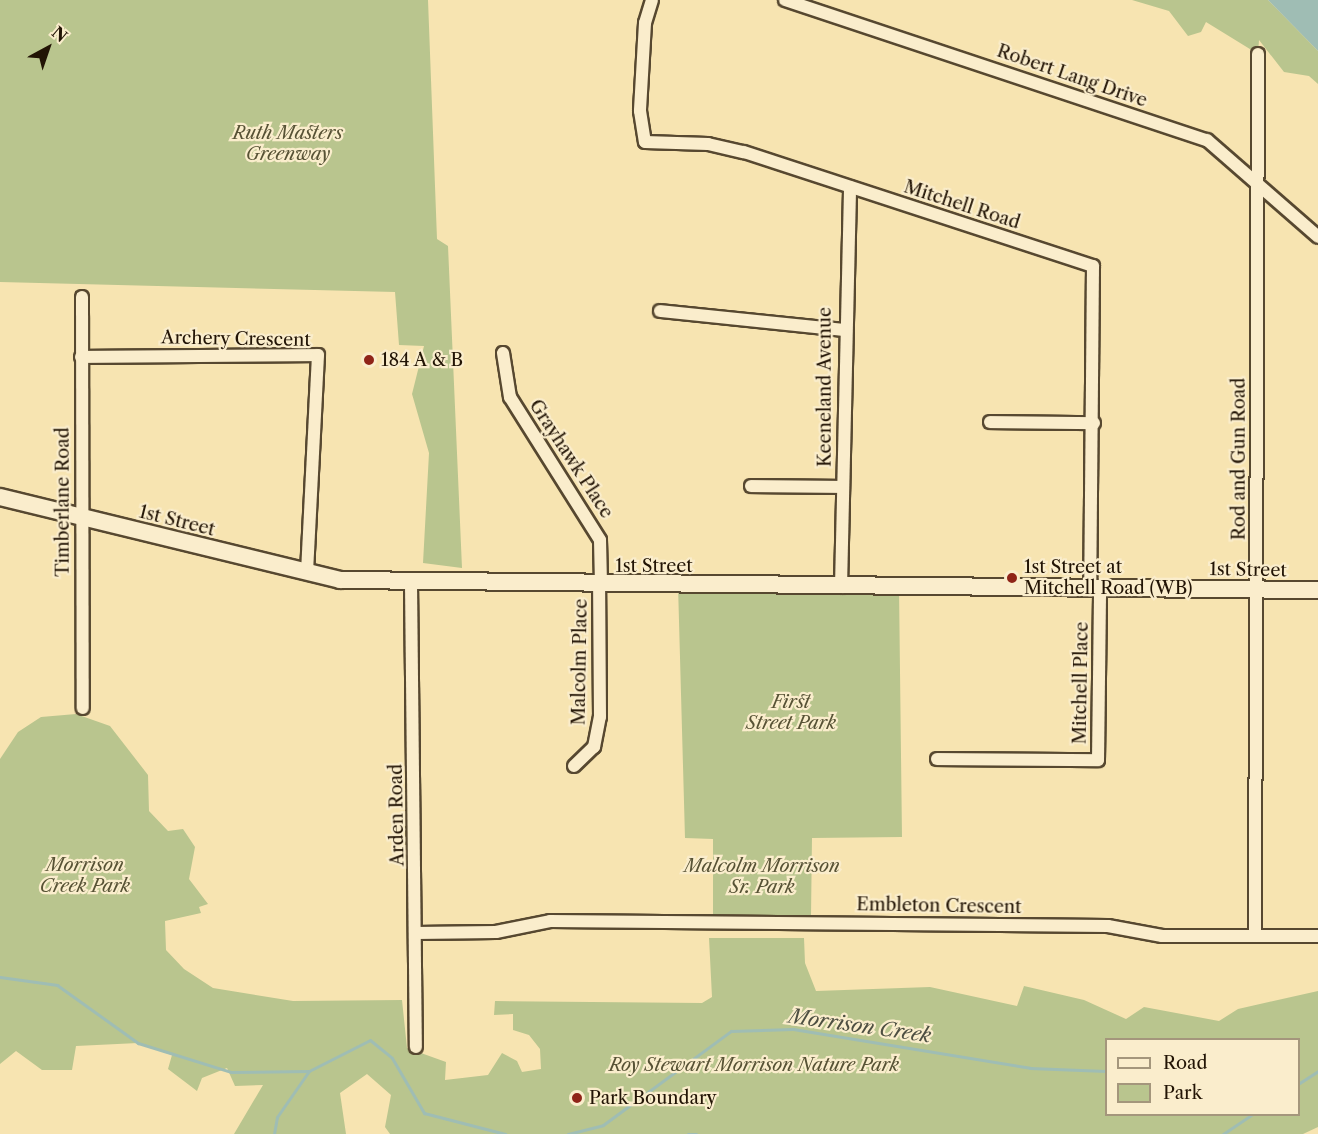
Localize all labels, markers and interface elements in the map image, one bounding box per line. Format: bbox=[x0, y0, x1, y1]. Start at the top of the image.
north arrow bbox=[18, 18, 78, 78]
text: N bbox=[48, 22, 71, 46]
street label: Robert Lang Drive bbox=[994, 40, 1150, 112]
park label: Ruth Masters Greenway bbox=[233, 123, 343, 166]
street label: Mitchell Road bbox=[901, 176, 1023, 234]
street label: Keeneland Avenue bbox=[814, 307, 836, 467]
street label: Archery Crescent bbox=[161, 327, 311, 351]
place label: 184 A & B bbox=[381, 349, 464, 371]
marker: 184 A & B bbox=[362, 353, 376, 367]
street label: Rod and Gun Road bbox=[1228, 378, 1250, 540]
street label: Grayhawk Place bbox=[525, 395, 617, 523]
street label: Timberlane Road bbox=[52, 427, 74, 577]
street label: 1st Street bbox=[137, 501, 217, 541]
street label: 1st Street bbox=[615, 555, 693, 577]
place label: 1st Street at Mitchell Road (WB) bbox=[1024, 557, 1193, 600]
street label: 1st Street bbox=[1209, 559, 1287, 581]
marker: 1st Street at Mitchell Road (WB) bbox=[1005, 571, 1019, 585]
street label: Malcolm Place bbox=[568, 599, 592, 725]
street label: Mitchell Place bbox=[1069, 622, 1093, 744]
park label: First Street Park bbox=[746, 692, 836, 734]
street label: Arden Road bbox=[385, 764, 409, 866]
park label: Morrison Creek Park bbox=[40, 855, 130, 898]
park label: Malcolm Morrison Sr. Park bbox=[684, 856, 840, 898]
street label: Embleton Crescent bbox=[856, 894, 1022, 918]
water label: Morrison Creek bbox=[787, 1004, 933, 1048]
legend bbox=[1105, 1038, 1300, 1116]
text: Road bbox=[1163, 1052, 1208, 1074]
park label: Roy Stewart Morrison Nature Park bbox=[609, 1054, 899, 1076]
text: Park bbox=[1163, 1082, 1202, 1104]
place label: Park Boundary bbox=[589, 1087, 717, 1109]
marker: Park Boundary bbox=[570, 1091, 584, 1105]

